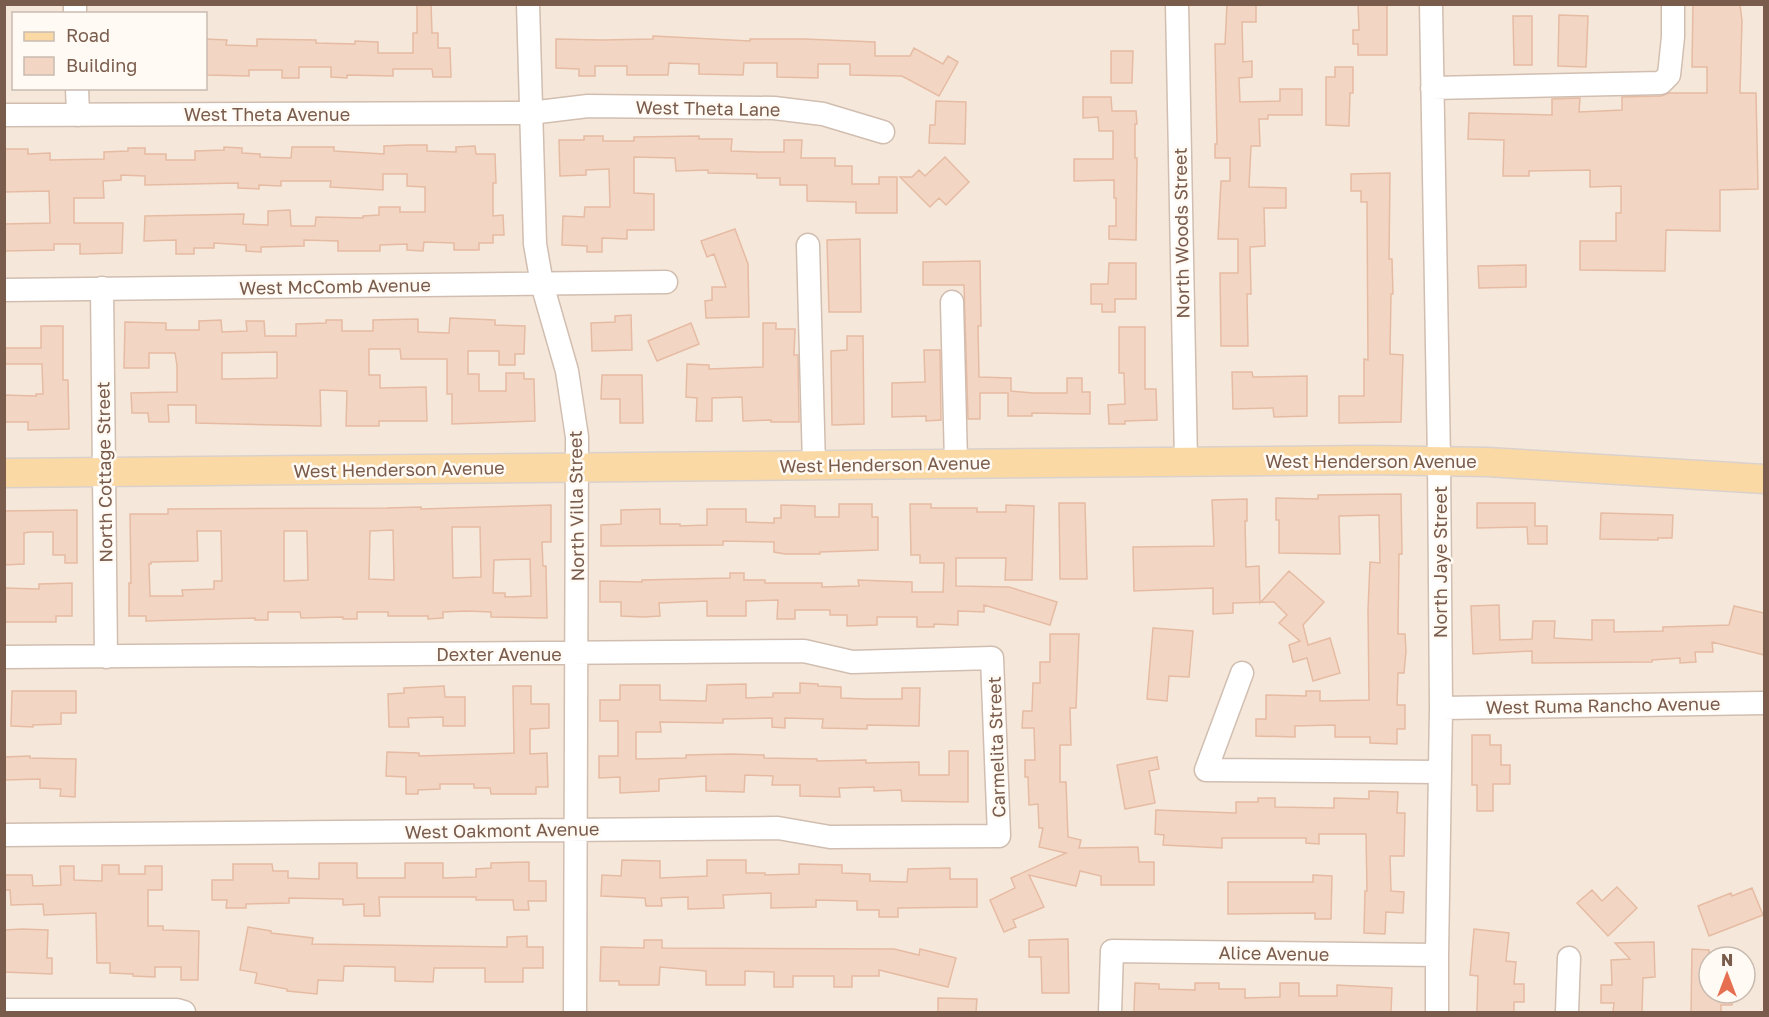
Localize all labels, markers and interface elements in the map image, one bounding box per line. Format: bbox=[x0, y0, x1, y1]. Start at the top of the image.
legend bbox=[12, 12, 207, 90]
text: Road bbox=[66, 24, 110, 46]
text: Building bbox=[66, 54, 137, 76]
street label: West Theta Lane bbox=[635, 96, 781, 120]
street label: West Theta Avenue bbox=[184, 103, 350, 125]
street label: North Woods Street bbox=[1169, 147, 1193, 319]
street label: West McComb Avenue bbox=[239, 273, 431, 299]
street label: North Cottage Street bbox=[91, 381, 117, 563]
street label: North Villa Street bbox=[564, 430, 588, 582]
street label: West Henderson Avenue bbox=[1265, 450, 1477, 472]
street label: West Henderson Avenue bbox=[779, 451, 991, 477]
street label: West Henderson Avenue bbox=[293, 456, 505, 482]
street label: North Jaye Street bbox=[1429, 486, 1451, 638]
street label: Dexter Avenue bbox=[436, 643, 562, 665]
street label: Carmelita Street bbox=[983, 676, 1009, 818]
street label: West Ruma Rancho Avenue bbox=[1486, 692, 1720, 718]
street label: West Oakmont Avenue bbox=[404, 817, 600, 843]
street label: Alice Avenue bbox=[1219, 941, 1329, 965]
north arrow bbox=[1697, 945, 1757, 1005]
text: N bbox=[1721, 950, 1733, 970]

